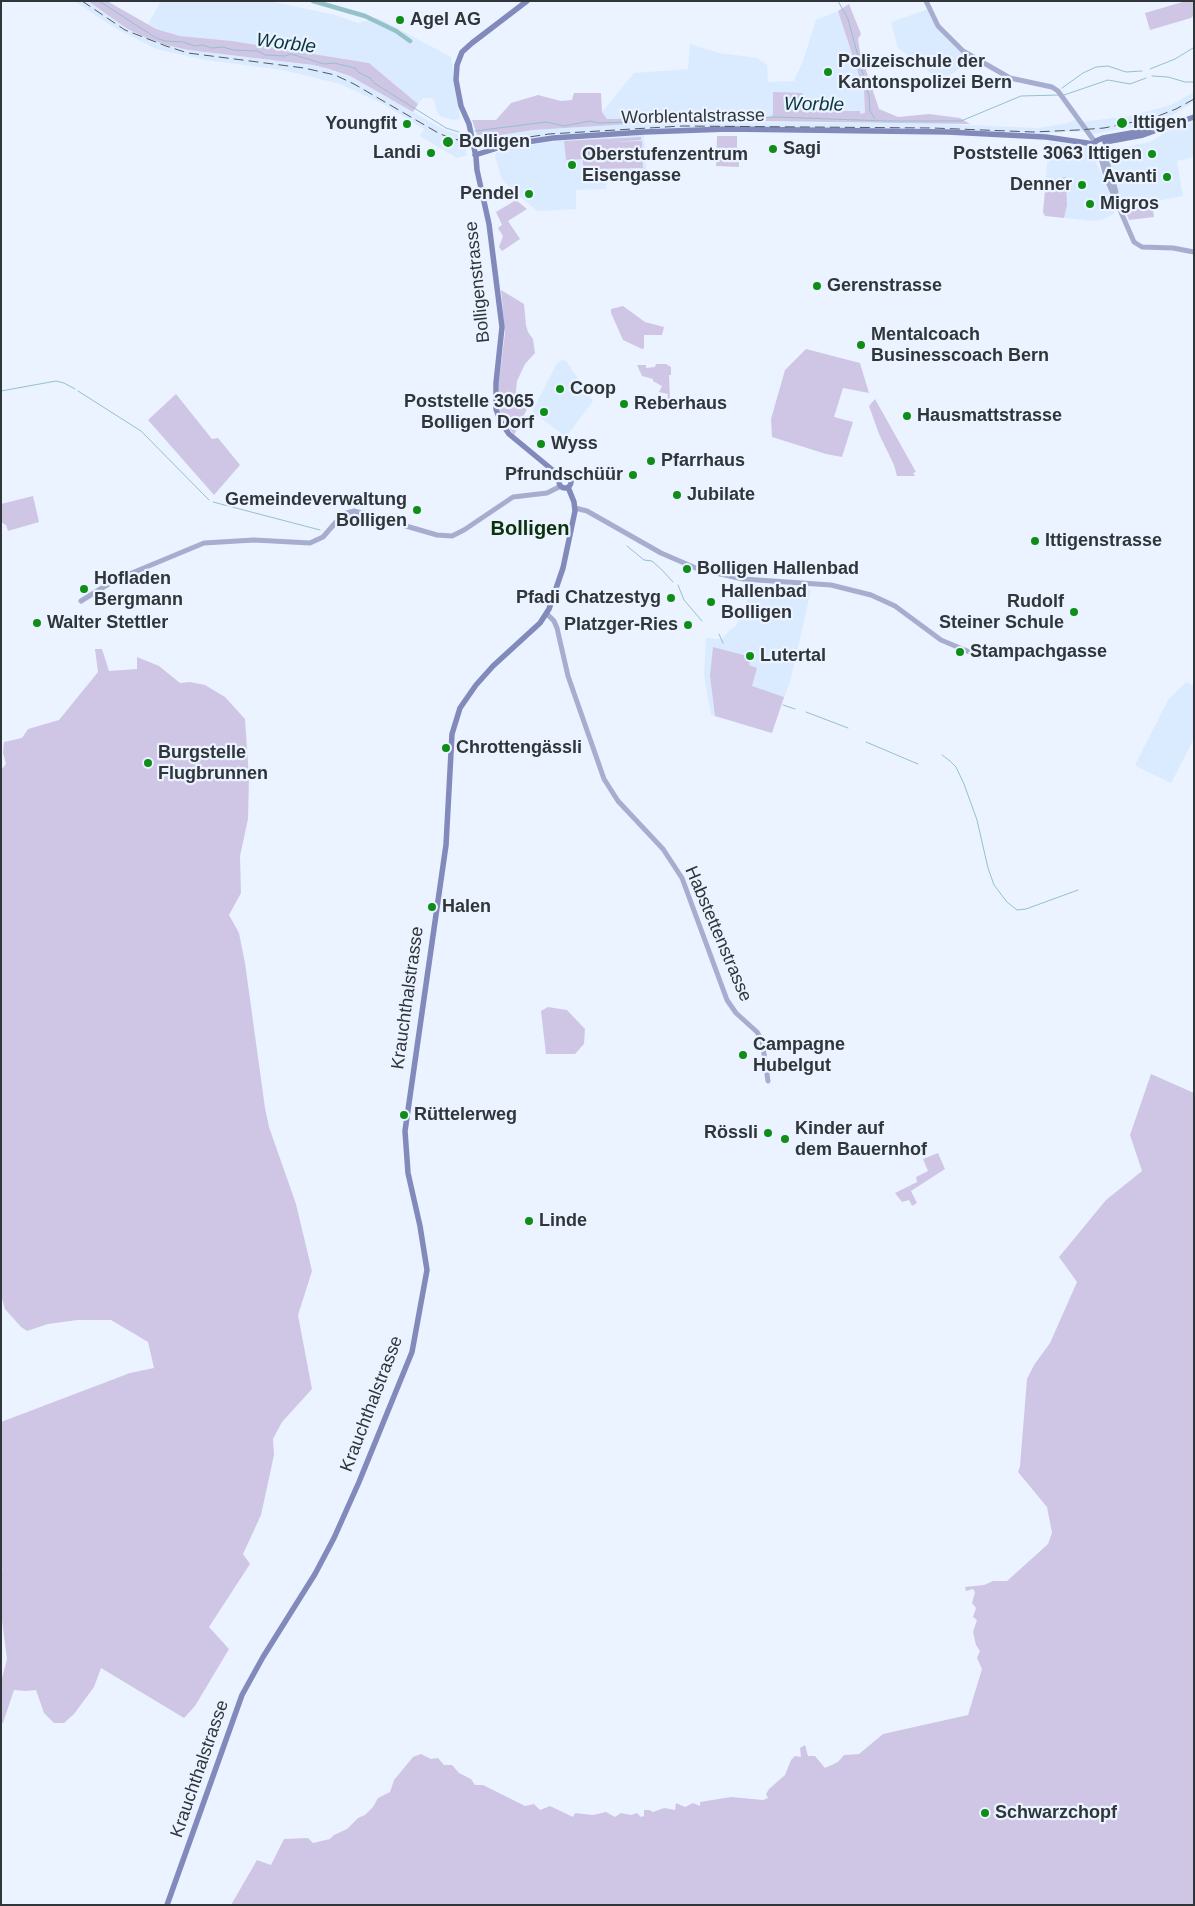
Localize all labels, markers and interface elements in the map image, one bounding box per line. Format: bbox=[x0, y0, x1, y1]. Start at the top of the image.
place label: Agel AG bbox=[410, 9, 481, 31]
marker: Agel AG bbox=[394, 14, 406, 26]
water label: Worble bbox=[255, 29, 317, 59]
place label: Polizeischule der Kantonspolizei Bern bbox=[838, 51, 1012, 94]
marker: Polizeischule der Kantonspolizei Bern bbox=[822, 66, 834, 78]
water label: Worble bbox=[784, 93, 844, 117]
street label: Worblentalstrasse bbox=[621, 105, 765, 129]
place label: Ittigen bbox=[1133, 112, 1187, 134]
place label: Youngfit bbox=[325, 113, 397, 135]
marker: Ittigen bbox=[1115, 116, 1129, 130]
marker: Youngfit bbox=[401, 118, 413, 130]
place label: Bolligen bbox=[459, 131, 530, 153]
marker: Bolligen bbox=[441, 135, 455, 149]
place label: Sagi bbox=[783, 138, 821, 160]
place label: Landi bbox=[373, 142, 421, 164]
marker: Sagi bbox=[767, 143, 779, 155]
place label: Poststelle 3063 Ittigen bbox=[953, 143, 1142, 165]
place label: Oberstufenzentrum Eisengasse bbox=[582, 144, 748, 186]
marker: Landi bbox=[425, 147, 437, 159]
marker: Poststelle 3063 Ittigen bbox=[1146, 148, 1158, 160]
marker: Oberstufenzentrum Eisengasse bbox=[566, 159, 578, 171]
place label: Avanti bbox=[1103, 166, 1157, 188]
marker: Avanti bbox=[1161, 171, 1173, 183]
place label: Denner bbox=[1010, 174, 1072, 196]
marker: Denner bbox=[1076, 179, 1088, 191]
place label: Pendel bbox=[460, 183, 519, 205]
marker: Pendel bbox=[523, 188, 535, 200]
place label: Migros bbox=[1100, 193, 1159, 215]
marker: Migros bbox=[1084, 198, 1096, 210]
street label: Bolligenstrasse bbox=[461, 220, 495, 344]
place label: Gerenstrasse bbox=[827, 275, 942, 297]
marker: Gerenstrasse bbox=[811, 280, 823, 292]
place label: Mentalcoach Businesscoach Bern bbox=[871, 324, 1049, 366]
marker: Mentalcoach Businesscoach Bern bbox=[855, 339, 867, 351]
place label: Coop bbox=[570, 378, 616, 400]
marker: Coop bbox=[554, 383, 566, 395]
place label: Poststelle 3065 Bolligen Dorf bbox=[404, 391, 534, 434]
place label: Reberhaus bbox=[634, 393, 727, 415]
marker: Reberhaus bbox=[618, 398, 630, 410]
place label: Hausmattstrasse bbox=[917, 405, 1062, 427]
marker: Poststelle 3065 Bolligen Dorf bbox=[538, 406, 550, 418]
marker: Hausmattstrasse bbox=[901, 410, 913, 422]
place label: Wyss bbox=[551, 433, 598, 455]
marker: Wyss bbox=[535, 438, 547, 450]
place label: Pfarrhaus bbox=[661, 450, 745, 472]
marker: Pfarrhaus bbox=[645, 455, 657, 467]
place label: Pfrundschüür bbox=[505, 464, 623, 486]
marker: Pfrundschüür bbox=[627, 469, 639, 481]
place label: Jubilate bbox=[687, 484, 755, 506]
place label: Gemeindeverwaltung Bolligen bbox=[225, 489, 407, 532]
marker: Jubilate bbox=[671, 489, 683, 501]
marker: Gemeindeverwaltung Bolligen bbox=[411, 504, 423, 516]
district label: Bolligen bbox=[491, 517, 569, 541]
place label: Ittigenstrasse bbox=[1045, 530, 1162, 552]
marker: Ittigenstrasse bbox=[1029, 535, 1041, 547]
place label: Bolligen Hallenbad bbox=[697, 558, 859, 580]
marker: Bolligen Hallenbad bbox=[681, 563, 693, 575]
place label: Hofladen Bergmann bbox=[94, 568, 183, 610]
place label: Hallenbad Bolligen bbox=[721, 581, 807, 624]
marker: Hofladen Bergmann bbox=[78, 583, 90, 595]
place label: Pfadi Chatzestyg bbox=[516, 587, 661, 609]
place label: Rudolf Steiner Schule bbox=[939, 591, 1064, 634]
marker: Pfadi Chatzestyg bbox=[665, 592, 677, 604]
marker: Hallenbad Bolligen bbox=[705, 596, 717, 608]
marker: Rudolf Steiner Schule bbox=[1068, 606, 1080, 618]
place label: Walter Stettler bbox=[47, 612, 168, 634]
place label: Platzger-Ries bbox=[564, 614, 678, 636]
marker: Walter Stettler bbox=[31, 617, 43, 629]
marker: Platzger-Ries bbox=[682, 619, 694, 631]
place label: Stampachgasse bbox=[970, 641, 1107, 663]
place label: Lutertal bbox=[760, 645, 826, 667]
marker: Stampachgasse bbox=[954, 646, 966, 658]
marker: Lutertal bbox=[744, 650, 756, 662]
place label: Chrottengässli bbox=[456, 737, 582, 759]
place label: Burgstelle Flugbrunnen bbox=[158, 742, 268, 784]
marker: Chrottengässli bbox=[440, 742, 452, 754]
marker: Burgstelle Flugbrunnen bbox=[142, 757, 154, 769]
street label: Habstettenstrasse bbox=[680, 863, 756, 1005]
place label: Halen bbox=[442, 896, 491, 918]
marker: Halen bbox=[426, 901, 438, 913]
street label: Krauchthalstrasse bbox=[387, 925, 429, 1071]
place label: Campagne Hubelgut bbox=[753, 1034, 845, 1076]
marker: Campagne Hubelgut bbox=[737, 1049, 749, 1061]
place label: Rüttelerweg bbox=[414, 1104, 517, 1126]
marker: Rüttelerweg bbox=[398, 1109, 410, 1121]
place label: Kinder auf dem Bauernhof bbox=[795, 1118, 927, 1160]
place label: Rössli bbox=[704, 1122, 758, 1144]
marker: Rössli bbox=[762, 1127, 774, 1139]
marker: Kinder auf dem Bauernhof bbox=[779, 1133, 791, 1145]
place label: Linde bbox=[539, 1210, 587, 1232]
marker: Linde bbox=[523, 1215, 535, 1227]
street label: Krauchthalstrasse bbox=[336, 1333, 408, 1475]
street label: Krauchthalstrasse bbox=[166, 1697, 234, 1841]
place label: Schwarzchopf bbox=[995, 1802, 1117, 1824]
marker: Schwarzchopf bbox=[979, 1807, 991, 1819]

